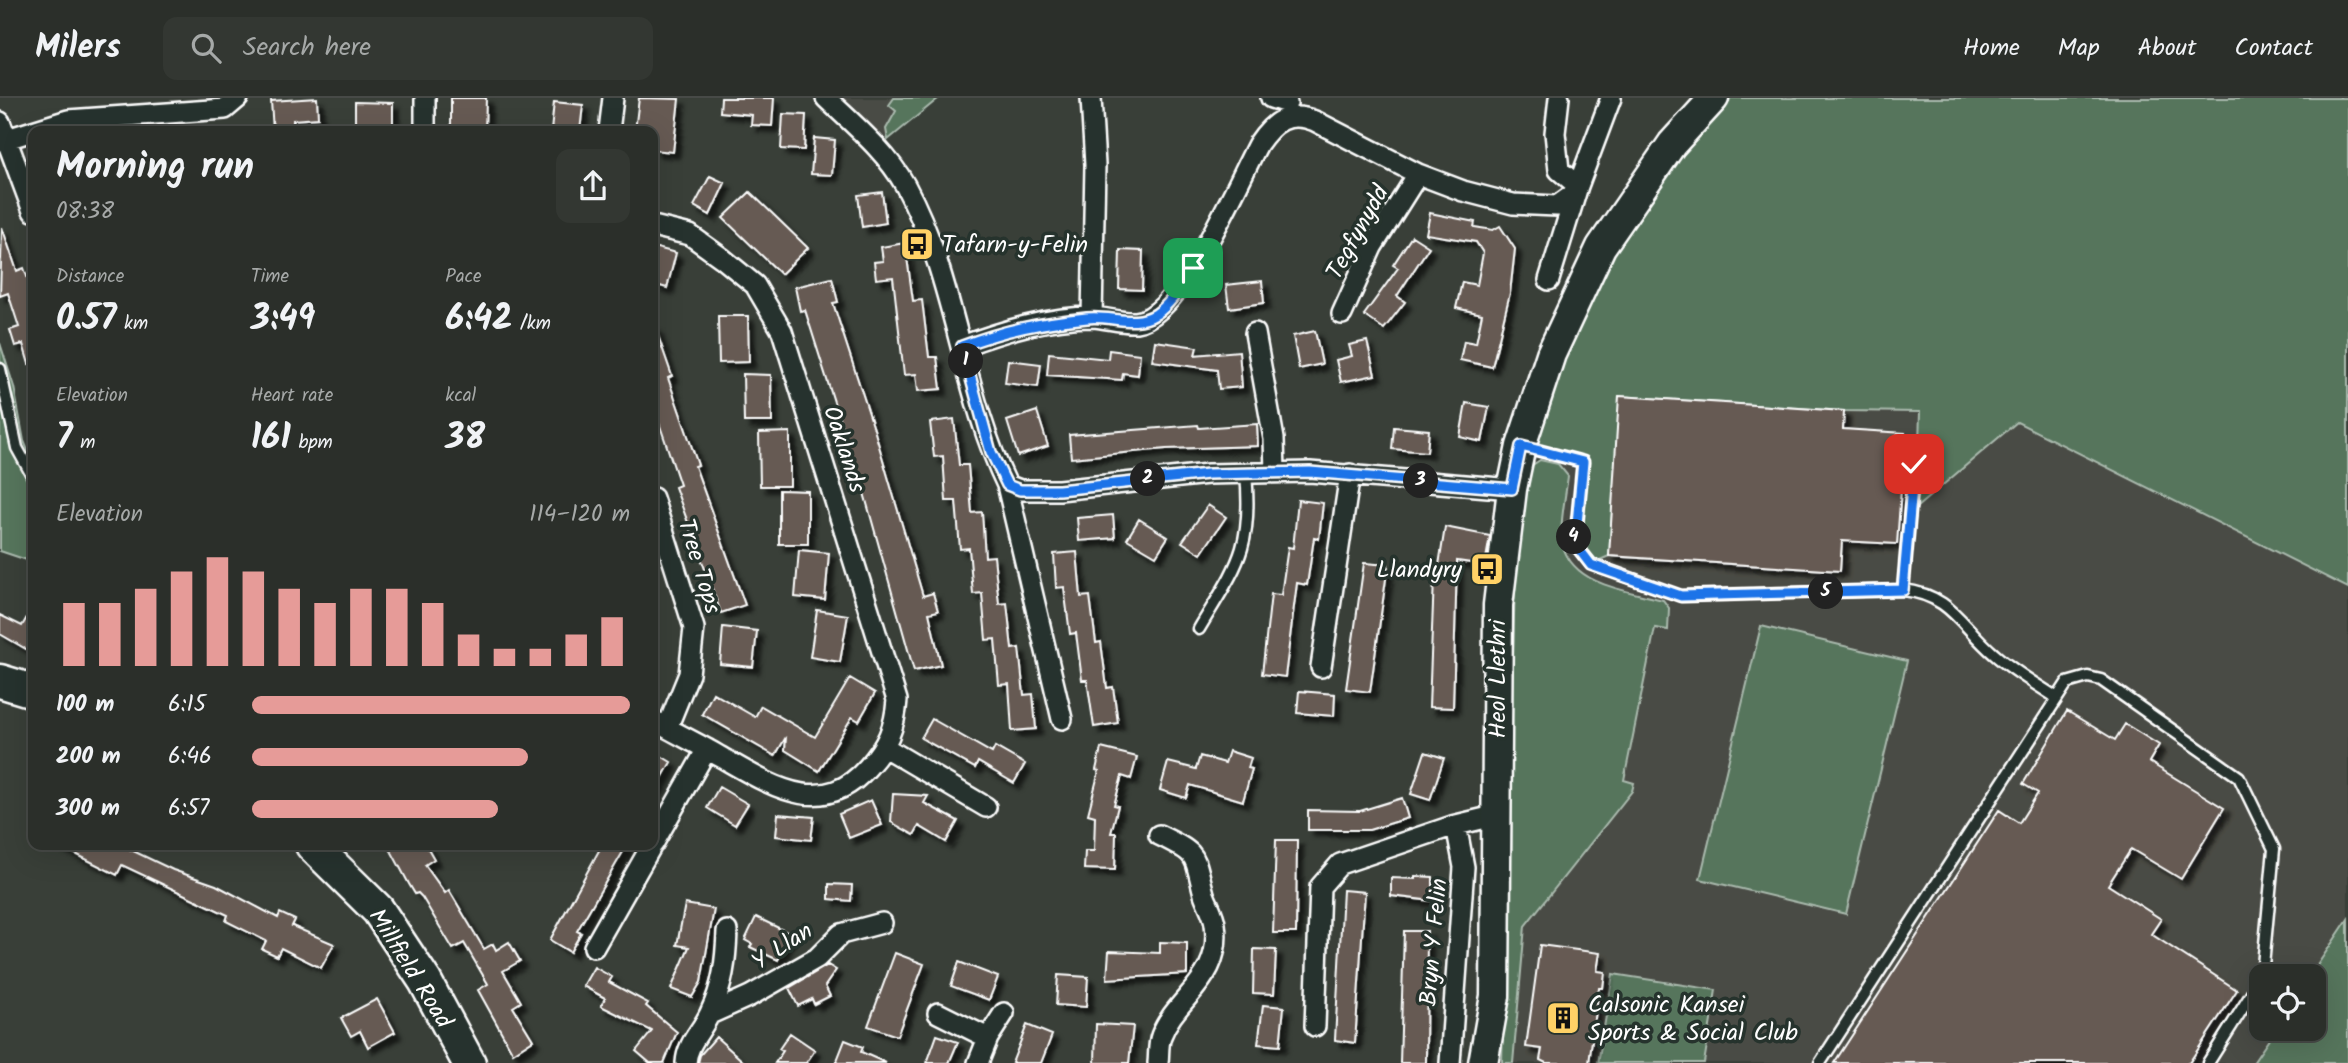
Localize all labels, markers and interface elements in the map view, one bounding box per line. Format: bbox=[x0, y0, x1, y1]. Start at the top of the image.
search box bbox=[163, 17, 653, 80]
text: Milers bbox=[35, 22, 121, 75]
text: Search here bbox=[243, 27, 371, 69]
icon: search bbox=[187, 29, 225, 67]
text: Home bbox=[1963, 29, 2020, 68]
text: Map bbox=[2058, 29, 2100, 68]
text: About bbox=[2138, 29, 2196, 68]
text: Contact bbox=[2234, 29, 2313, 68]
text: Morning run bbox=[56, 138, 254, 198]
button: share bbox=[556, 149, 630, 223]
street label: Tegfynydd bbox=[1316, 177, 1401, 287]
text: 08:38 bbox=[56, 194, 114, 230]
bus stop icon: Tafarn-y-Felin bbox=[898, 225, 936, 263]
place label: Tafarn-y-Felin bbox=[942, 226, 1088, 265]
pin bbox=[1163, 238, 1223, 298]
icon: arrive bbox=[1174, 249, 1212, 287]
text: Distance bbox=[56, 262, 124, 292]
text: Time bbox=[251, 262, 289, 292]
text: Pace bbox=[445, 262, 482, 292]
text: 0.57 bbox=[56, 292, 116, 348]
text: 3:49 bbox=[251, 292, 315, 348]
text: 6:42 bbox=[445, 292, 512, 348]
text: km bbox=[116, 309, 148, 339]
text: /km bbox=[512, 309, 551, 339]
pin: 1 bbox=[948, 344, 984, 378]
text: 1 bbox=[963, 345, 968, 375]
text: Elevation bbox=[56, 381, 128, 411]
text: Heart rate bbox=[251, 381, 333, 411]
text: kcal bbox=[445, 381, 476, 411]
street label: Oaklands bbox=[811, 401, 876, 498]
text: 7 bbox=[56, 411, 73, 467]
text: 161 bbox=[251, 411, 291, 467]
text: 38 bbox=[445, 411, 485, 467]
text: m bbox=[73, 428, 95, 458]
text: bpm bbox=[291, 428, 333, 458]
pin bbox=[1884, 434, 1944, 494]
icon: check bbox=[1895, 445, 1933, 483]
pin: 2 bbox=[1130, 462, 1166, 496]
text: 2 bbox=[1142, 463, 1153, 493]
pin: 3 bbox=[1404, 464, 1438, 498]
text: 3 bbox=[1415, 465, 1426, 495]
text: Elevation bbox=[56, 497, 143, 533]
text: 114–120 m bbox=[529, 497, 630, 533]
street label: Tree Tops bbox=[666, 514, 731, 619]
pin: 4 bbox=[1556, 520, 1592, 555]
text: 4 bbox=[1568, 521, 1579, 551]
bus stop icon: Llandyry bbox=[1468, 550, 1506, 588]
place label: Llandyry bbox=[1377, 551, 1463, 590]
pin: 5 bbox=[1808, 574, 1843, 610]
text: 5 bbox=[1821, 576, 1830, 606]
street label: Heol Llethri bbox=[1479, 618, 1518, 738]
text: 100 m bbox=[56, 687, 114, 723]
text: 6:15 bbox=[168, 687, 206, 723]
text: 200 m bbox=[56, 739, 121, 775]
text: 6:46 bbox=[168, 739, 212, 775]
text: 300 m bbox=[56, 791, 120, 827]
text: 6:57 bbox=[168, 791, 209, 827]
street label: Bryn Y Felin bbox=[1409, 877, 1460, 1008]
street label: Millfield Road bbox=[357, 901, 463, 1037]
street label: Y Llan bbox=[744, 913, 821, 982]
map controls bbox=[2249, 964, 2326, 1041]
button: locate bbox=[2249, 964, 2326, 1041]
place label: Calsonic Kansei Sports & Social Club bbox=[1588, 986, 1798, 1053]
building icon: Calsonic Kansei Sports & Social Club bbox=[1544, 999, 1582, 1037]

